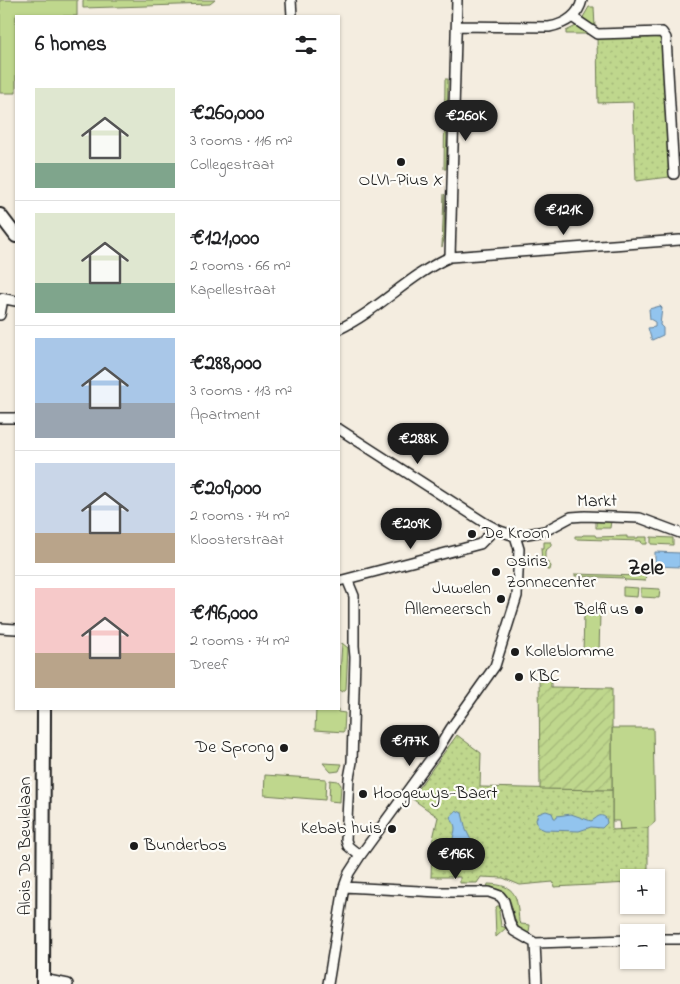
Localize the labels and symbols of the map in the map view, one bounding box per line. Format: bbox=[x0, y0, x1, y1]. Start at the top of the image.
pin: €260K bbox=[431, 100, 501, 142]
marker: OLVI-Pius X bbox=[395, 156, 407, 168]
place label: OLVI-Pius X bbox=[359, 168, 443, 194]
pin: €121K bbox=[529, 194, 599, 236]
pin: €288K bbox=[383, 422, 453, 465]
street label: Markt bbox=[577, 489, 617, 515]
pin: €209K bbox=[376, 508, 446, 550]
place label: De Kroon bbox=[481, 521, 550, 547]
marker: De Kroon bbox=[466, 528, 478, 540]
place label: Osiris Zonnecenter bbox=[506, 549, 596, 596]
district label: Zele bbox=[628, 553, 665, 585]
marker: Osiris Zonnecenter bbox=[490, 566, 502, 578]
place label: Juwelen Allemeersch bbox=[404, 576, 491, 623]
marker: Juwelen Allemeersch bbox=[495, 593, 507, 605]
place label: Belfius bbox=[574, 597, 629, 623]
marker: Belfius bbox=[633, 604, 645, 616]
place label: Kolleblomme bbox=[525, 639, 615, 665]
marker: Kolleblomme bbox=[509, 646, 521, 658]
place label: KBC bbox=[529, 664, 560, 690]
marker: KBC bbox=[513, 671, 525, 683]
pin: €177K bbox=[375, 724, 445, 767]
place label: De Sprong bbox=[194, 735, 274, 762]
marker: De Sprong bbox=[278, 742, 290, 754]
street label: Alois De Beulelaan bbox=[13, 776, 39, 916]
place label: Hoogewys-Baert bbox=[373, 781, 498, 808]
marker: Hoogewys-Baert bbox=[357, 788, 369, 800]
place label: Kebab huis bbox=[301, 816, 382, 842]
marker: Kebab huis bbox=[386, 823, 398, 835]
place label: Bunderbos bbox=[143, 833, 227, 859]
pin: €196K bbox=[421, 838, 491, 880]
marker: Bunderbos bbox=[128, 840, 140, 852]

